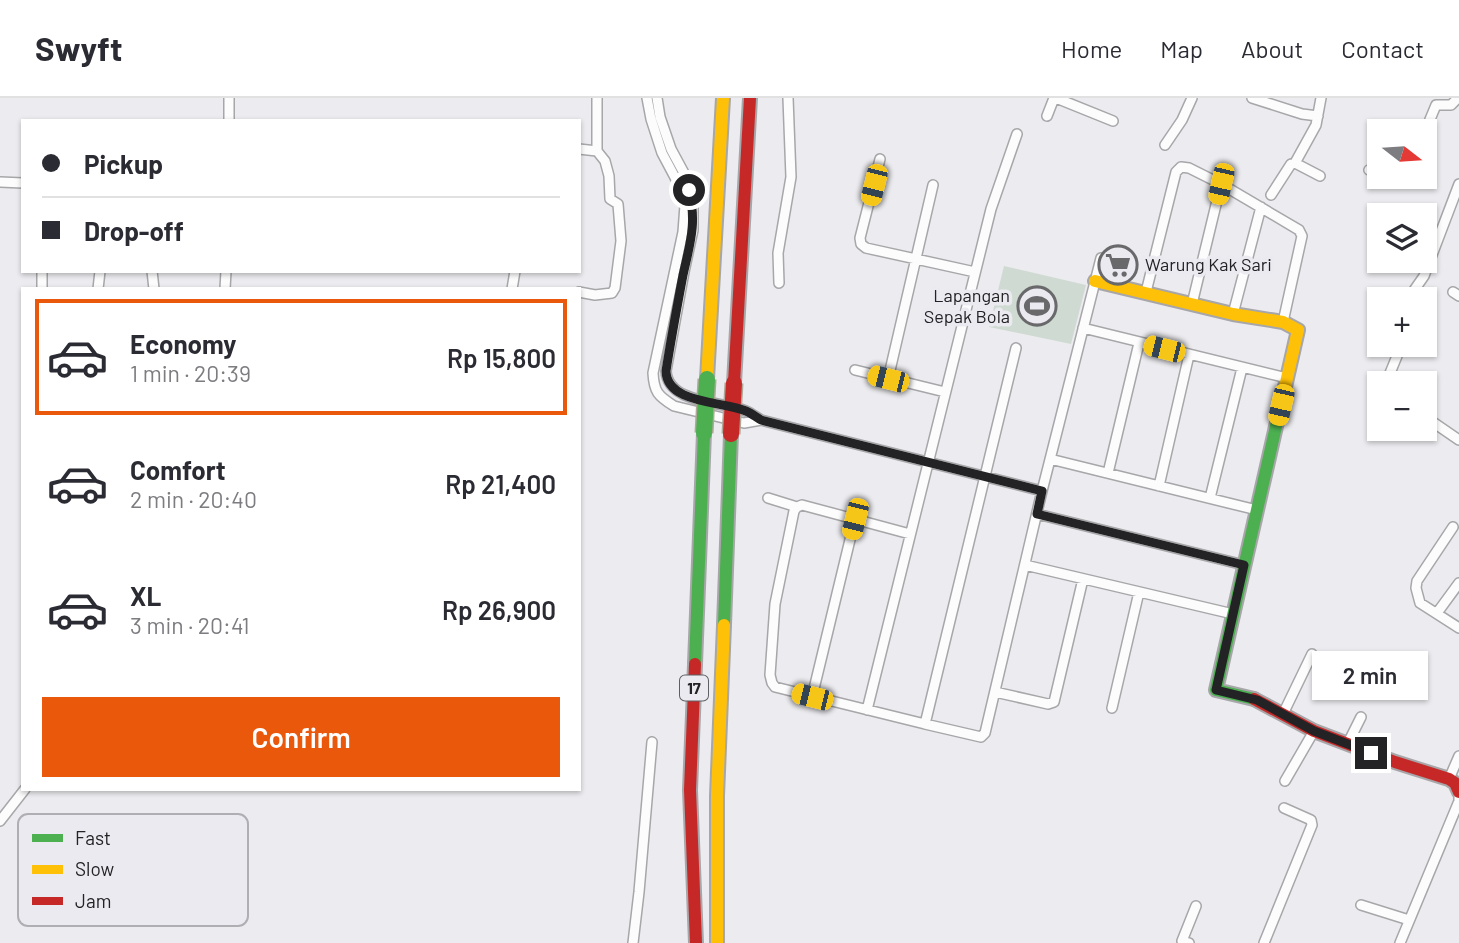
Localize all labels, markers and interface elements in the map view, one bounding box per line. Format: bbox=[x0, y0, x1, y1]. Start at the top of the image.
text: Swyft bbox=[35, 28, 122, 68]
text: Home bbox=[1061, 34, 1122, 63]
text: Map bbox=[1160, 34, 1203, 63]
text: About bbox=[1241, 34, 1303, 63]
text: Contact bbox=[1341, 34, 1424, 63]
north arrow bbox=[1367, 119, 1437, 189]
map controls bbox=[1367, 119, 1437, 441]
text: Pickup bbox=[84, 148, 163, 179]
car bbox=[1207, 161, 1236, 207]
car bbox=[859, 162, 890, 208]
route start bbox=[673, 174, 705, 206]
button: layers bbox=[1367, 203, 1437, 273]
text: Drop-off bbox=[84, 215, 184, 246]
supermarket icon: Warung Kak Sari bbox=[1097, 244, 1139, 286]
place label: Warung Kak Sari bbox=[1145, 253, 1272, 275]
place label: Lapangan Sepak Bola bbox=[924, 284, 1010, 327]
sports icon: Lapangan Sepak Bola bbox=[1016, 285, 1058, 327]
button: + bbox=[1367, 287, 1437, 357]
icon: car bbox=[46, 326, 109, 389]
text: Economy bbox=[130, 328, 236, 359]
car bbox=[1142, 334, 1187, 364]
text: Rp 15,800 bbox=[447, 342, 556, 373]
text: 1 min · 20:39 bbox=[130, 359, 251, 387]
car bbox=[866, 364, 911, 394]
button: − bbox=[1367, 371, 1437, 441]
car bbox=[1267, 382, 1296, 428]
icon: car bbox=[46, 452, 109, 515]
text: Comfort bbox=[130, 454, 226, 485]
text: Rp 21,400 bbox=[445, 468, 556, 499]
text: 2 min · 20:40 bbox=[130, 485, 257, 513]
car bbox=[840, 496, 871, 542]
icon: car bbox=[46, 578, 109, 641]
text: XL bbox=[130, 580, 161, 611]
text: Rp 26,900 bbox=[442, 594, 556, 625]
text: 3 min · 20:41 bbox=[130, 611, 250, 639]
callout: 2 min bbox=[1313, 652, 1429, 700]
text: 2 min bbox=[1343, 661, 1397, 689]
road number: 17 bbox=[680, 676, 708, 701]
car bbox=[790, 682, 835, 712]
button: Confirm bbox=[42, 697, 560, 777]
route end bbox=[1355, 737, 1387, 769]
legend bbox=[18, 814, 248, 926]
text: Fast bbox=[75, 826, 111, 849]
text: Slow bbox=[75, 857, 114, 880]
text: Jam bbox=[75, 889, 111, 912]

